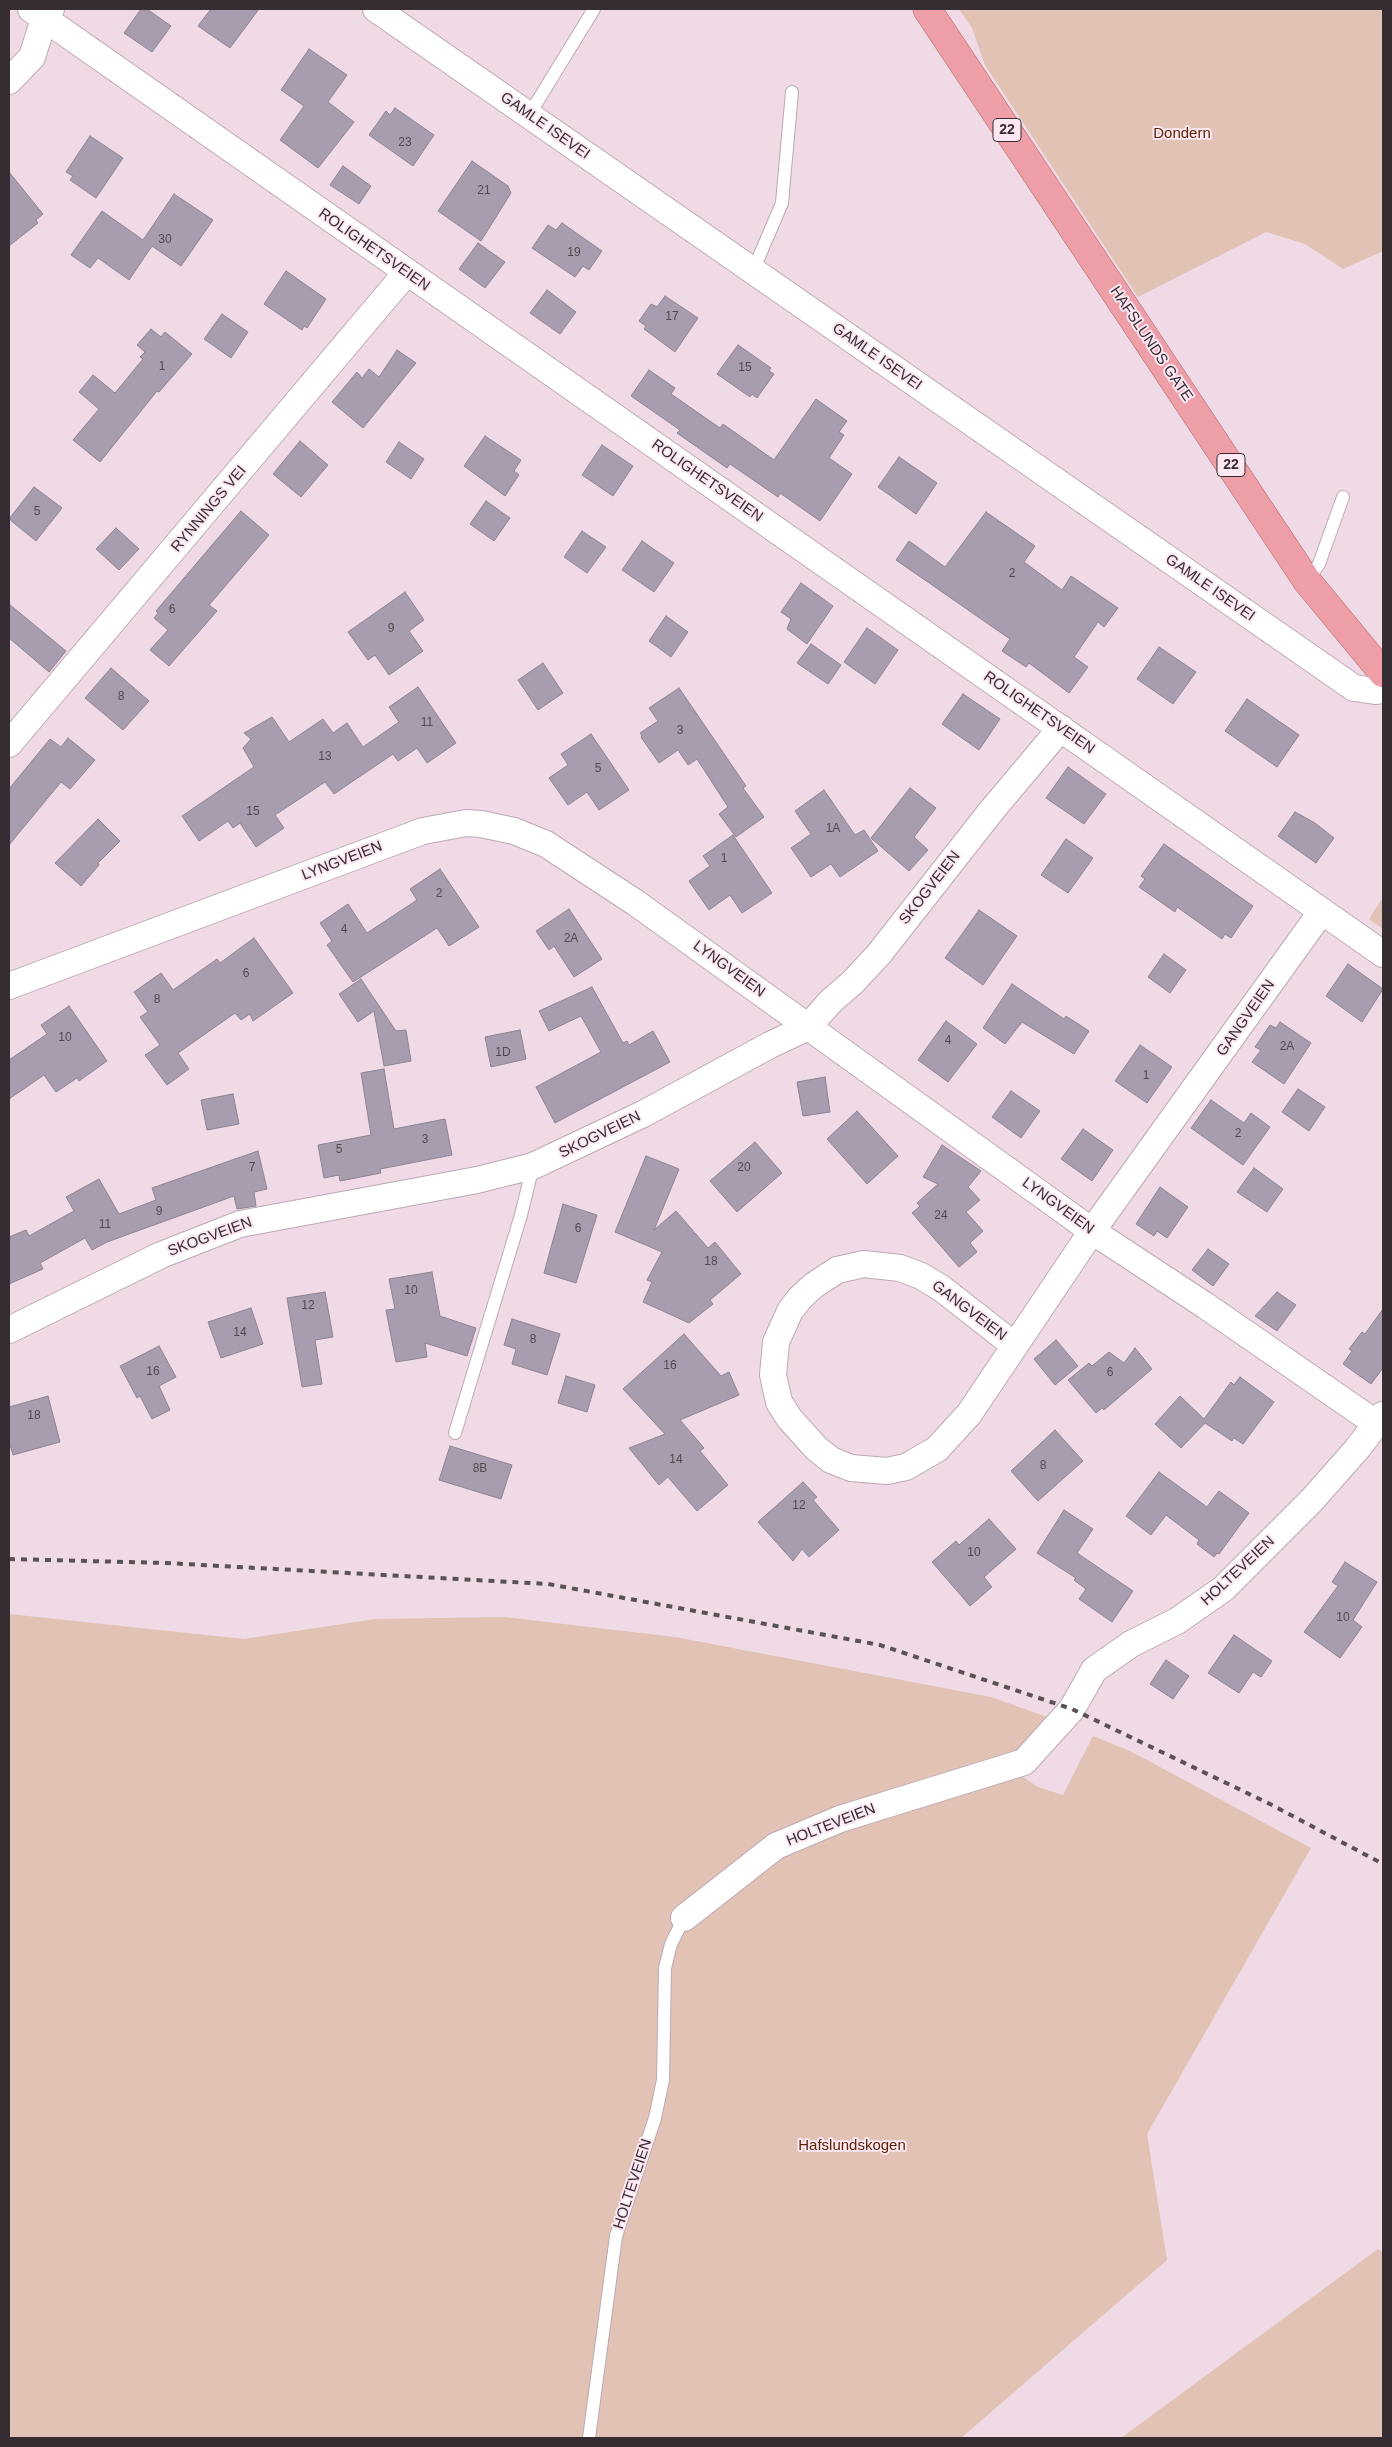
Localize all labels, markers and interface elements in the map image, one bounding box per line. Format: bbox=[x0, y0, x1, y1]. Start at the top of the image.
street label: GAMLE ISEVEI bbox=[497, 89, 593, 163]
road number: 22 bbox=[993, 118, 1021, 142]
park label: Dondern bbox=[1153, 125, 1211, 143]
house number: 23 bbox=[398, 136, 412, 150]
house number: 21 bbox=[477, 184, 491, 198]
street label: ROLIGHETSVEIEN bbox=[315, 205, 433, 295]
house number: 30 bbox=[158, 233, 172, 247]
house number: 19 bbox=[567, 246, 581, 260]
street label: HAFSLUNDS GATE bbox=[1106, 283, 1196, 405]
house number: 17 bbox=[665, 310, 679, 324]
street label: GAMLE ISEVEI bbox=[829, 320, 925, 394]
house number: 1 bbox=[159, 360, 165, 374]
house number: 15 bbox=[738, 361, 752, 375]
street label: ROLIGHETSVEIEN bbox=[648, 436, 766, 526]
road number: 22 bbox=[1217, 454, 1245, 476]
street label: RYNNINGS VEI bbox=[168, 462, 250, 556]
house number: 5 bbox=[34, 505, 40, 519]
street label: GAMLE ISEVEI bbox=[1162, 551, 1258, 625]
house number: 2 bbox=[1009, 567, 1015, 581]
house number: 6 bbox=[169, 603, 175, 617]
house number: 9 bbox=[388, 622, 394, 636]
street label: ROLIGHETSVEIEN bbox=[980, 668, 1098, 758]
house number: 8 bbox=[118, 690, 124, 704]
house number: 11 bbox=[421, 716, 433, 730]
house number: 3 bbox=[677, 724, 683, 738]
house number: 13 bbox=[318, 750, 332, 764]
house number: 5 bbox=[595, 762, 601, 776]
house number: 15 bbox=[246, 805, 260, 819]
house number: 1A bbox=[826, 822, 840, 836]
street label: LYNGVEIEN bbox=[299, 837, 385, 885]
street label: SKOGVEIEN bbox=[896, 848, 964, 928]
house number: 1 bbox=[721, 852, 727, 866]
house number: 2 bbox=[436, 887, 442, 901]
house number: 4 bbox=[341, 923, 347, 937]
house number: 2A bbox=[564, 932, 578, 946]
street label: LYNGVEIEN bbox=[689, 937, 769, 1001]
house number: 6 bbox=[243, 967, 249, 981]
street label: GANGVEIEN bbox=[1213, 976, 1279, 1060]
house number: 8 bbox=[154, 993, 160, 1007]
house number: 10 bbox=[58, 1031, 72, 1045]
house number: 4 bbox=[945, 1034, 951, 1048]
house number: 2A bbox=[1280, 1040, 1294, 1054]
house number: 1D bbox=[495, 1046, 511, 1060]
house number: 1 bbox=[1143, 1069, 1149, 1083]
street label: SKOGVEIEN bbox=[556, 1108, 644, 1162]
house number: 2 bbox=[1235, 1127, 1241, 1141]
house number: 3 bbox=[422, 1133, 428, 1147]
house number: 5 bbox=[336, 1143, 342, 1157]
house number: 7 bbox=[249, 1161, 255, 1175]
house number: 20 bbox=[737, 1161, 751, 1175]
street label: LYNGVEIEN bbox=[1018, 1174, 1098, 1238]
house number: 9 bbox=[156, 1205, 162, 1219]
house number: 24 bbox=[934, 1209, 948, 1223]
street label: SKOGVEIEN bbox=[165, 1213, 255, 1261]
house number: 11 bbox=[99, 1218, 111, 1232]
house number: 6 bbox=[575, 1222, 581, 1236]
house number: 18 bbox=[704, 1255, 718, 1269]
street label: GANGVEIEN bbox=[928, 1277, 1010, 1345]
house number: 10 bbox=[404, 1284, 418, 1298]
house number: 12 bbox=[301, 1299, 315, 1313]
house number: 14 bbox=[233, 1326, 247, 1340]
house number: 8 bbox=[530, 1333, 536, 1347]
house number: 16 bbox=[663, 1359, 677, 1373]
house number: 16 bbox=[146, 1365, 160, 1379]
house number: 6 bbox=[1107, 1366, 1113, 1380]
house number: 18 bbox=[27, 1409, 41, 1423]
house number: 14 bbox=[669, 1453, 683, 1467]
house number: 8 bbox=[1040, 1459, 1046, 1473]
house number: 8B bbox=[473, 1462, 487, 1476]
house number: 12 bbox=[792, 1499, 806, 1513]
street label: HOLTEVEIEN bbox=[1198, 1532, 1278, 1610]
house number: 10 bbox=[967, 1546, 981, 1560]
house number: 10 bbox=[1336, 1611, 1350, 1625]
street label: HOLTEVEIEN bbox=[784, 1800, 878, 1850]
street label: HOLTEVEIEN bbox=[610, 2137, 656, 2231]
park label: Hafslundskogen bbox=[798, 2137, 906, 2155]

